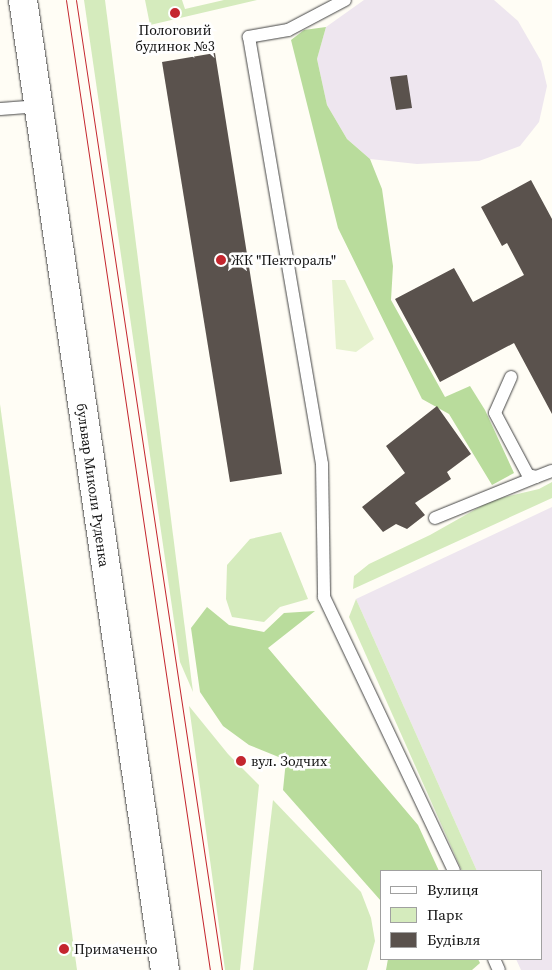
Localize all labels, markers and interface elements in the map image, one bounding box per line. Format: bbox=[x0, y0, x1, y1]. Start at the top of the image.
marker: Пологовий будинок №3 bbox=[168, 6, 182, 20]
place label: Пологовий будинок №3 bbox=[135, 22, 215, 54]
place label: ЖК "Пектораль" bbox=[231, 252, 336, 268]
marker: ЖК "Пектораль" bbox=[215, 254, 227, 266]
street label: бульвар Миколи Руденка bbox=[73, 402, 113, 568]
place label: вул. Зодчих bbox=[251, 753, 327, 769]
marker: вул. Зодчих bbox=[235, 755, 247, 767]
legend bbox=[380, 870, 542, 960]
text: Вулиця bbox=[427, 879, 479, 900]
text: Парк bbox=[427, 904, 463, 925]
text: Будівля bbox=[427, 929, 480, 950]
place label: Примаченко bbox=[74, 941, 157, 957]
marker: Примаченко bbox=[58, 943, 70, 955]

